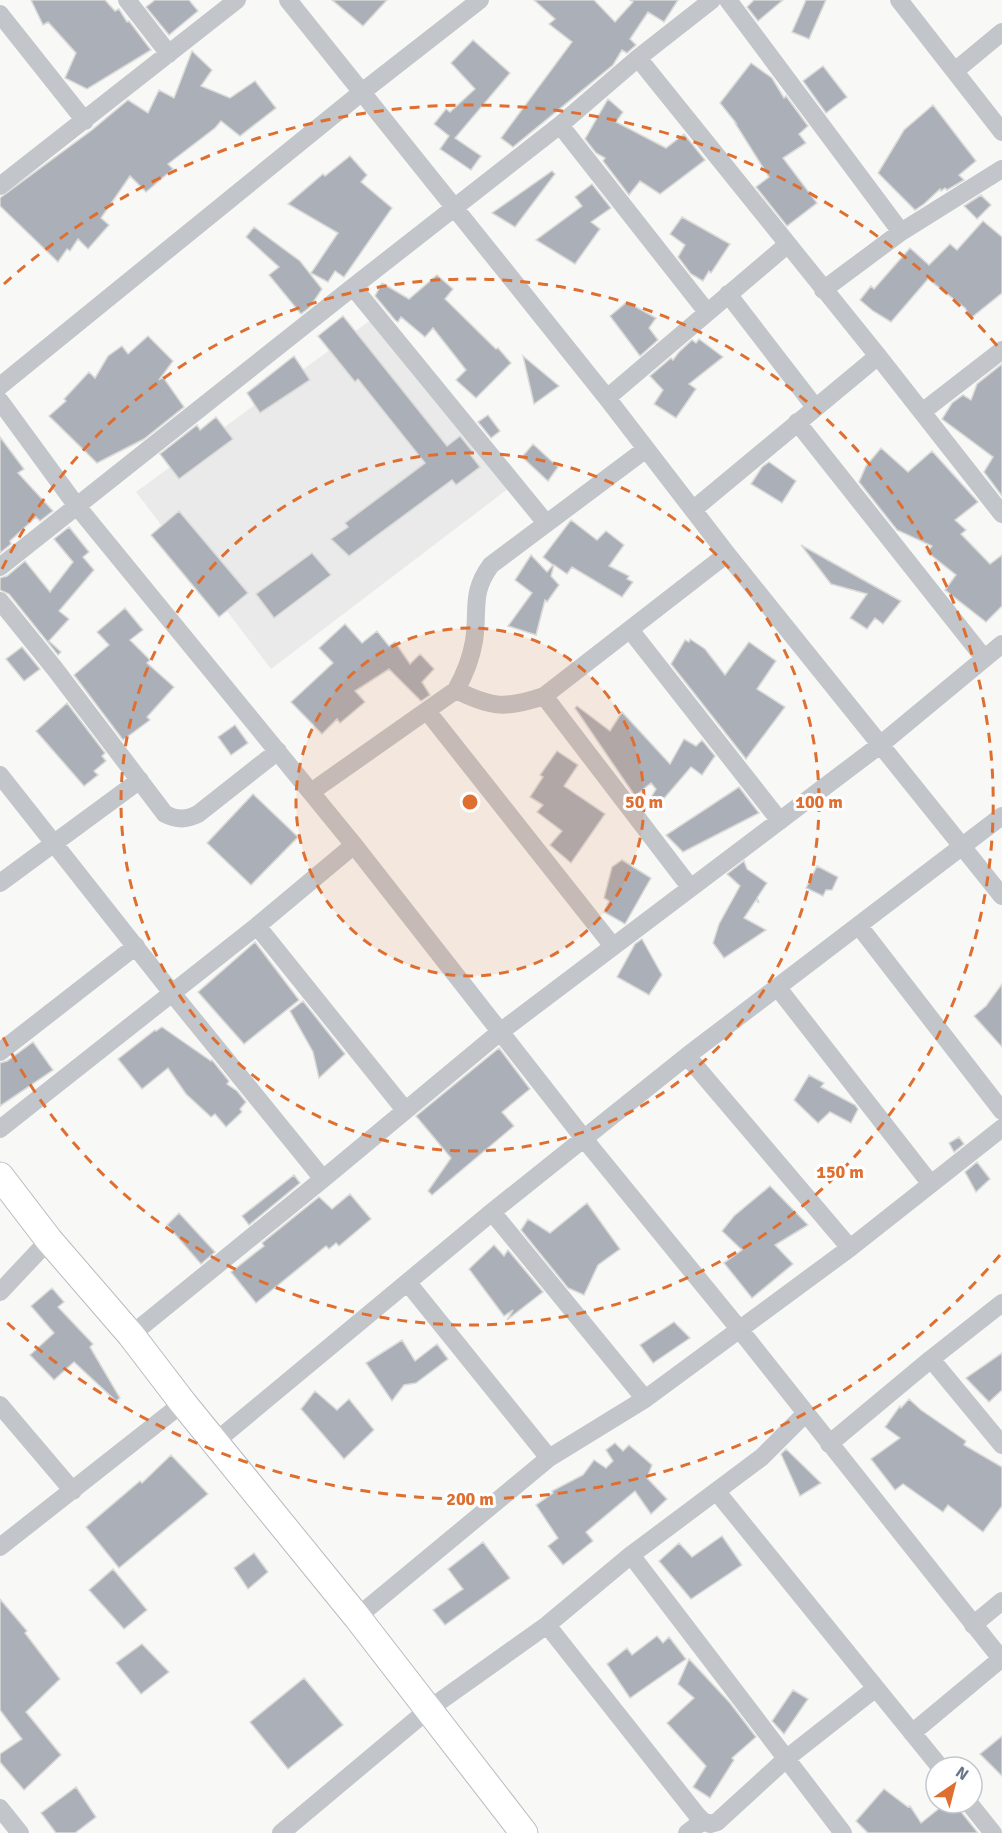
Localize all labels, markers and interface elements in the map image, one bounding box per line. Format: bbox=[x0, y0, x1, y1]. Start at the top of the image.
text: 50 m bbox=[625, 791, 663, 813]
text: 100 m bbox=[795, 791, 843, 813]
centre of rings bbox=[460, 792, 480, 812]
text: 150 m bbox=[816, 1161, 864, 1183]
text: 200 m bbox=[446, 1488, 494, 1510]
north arrow bbox=[924, 1755, 984, 1815]
text: N bbox=[952, 1762, 972, 1785]

